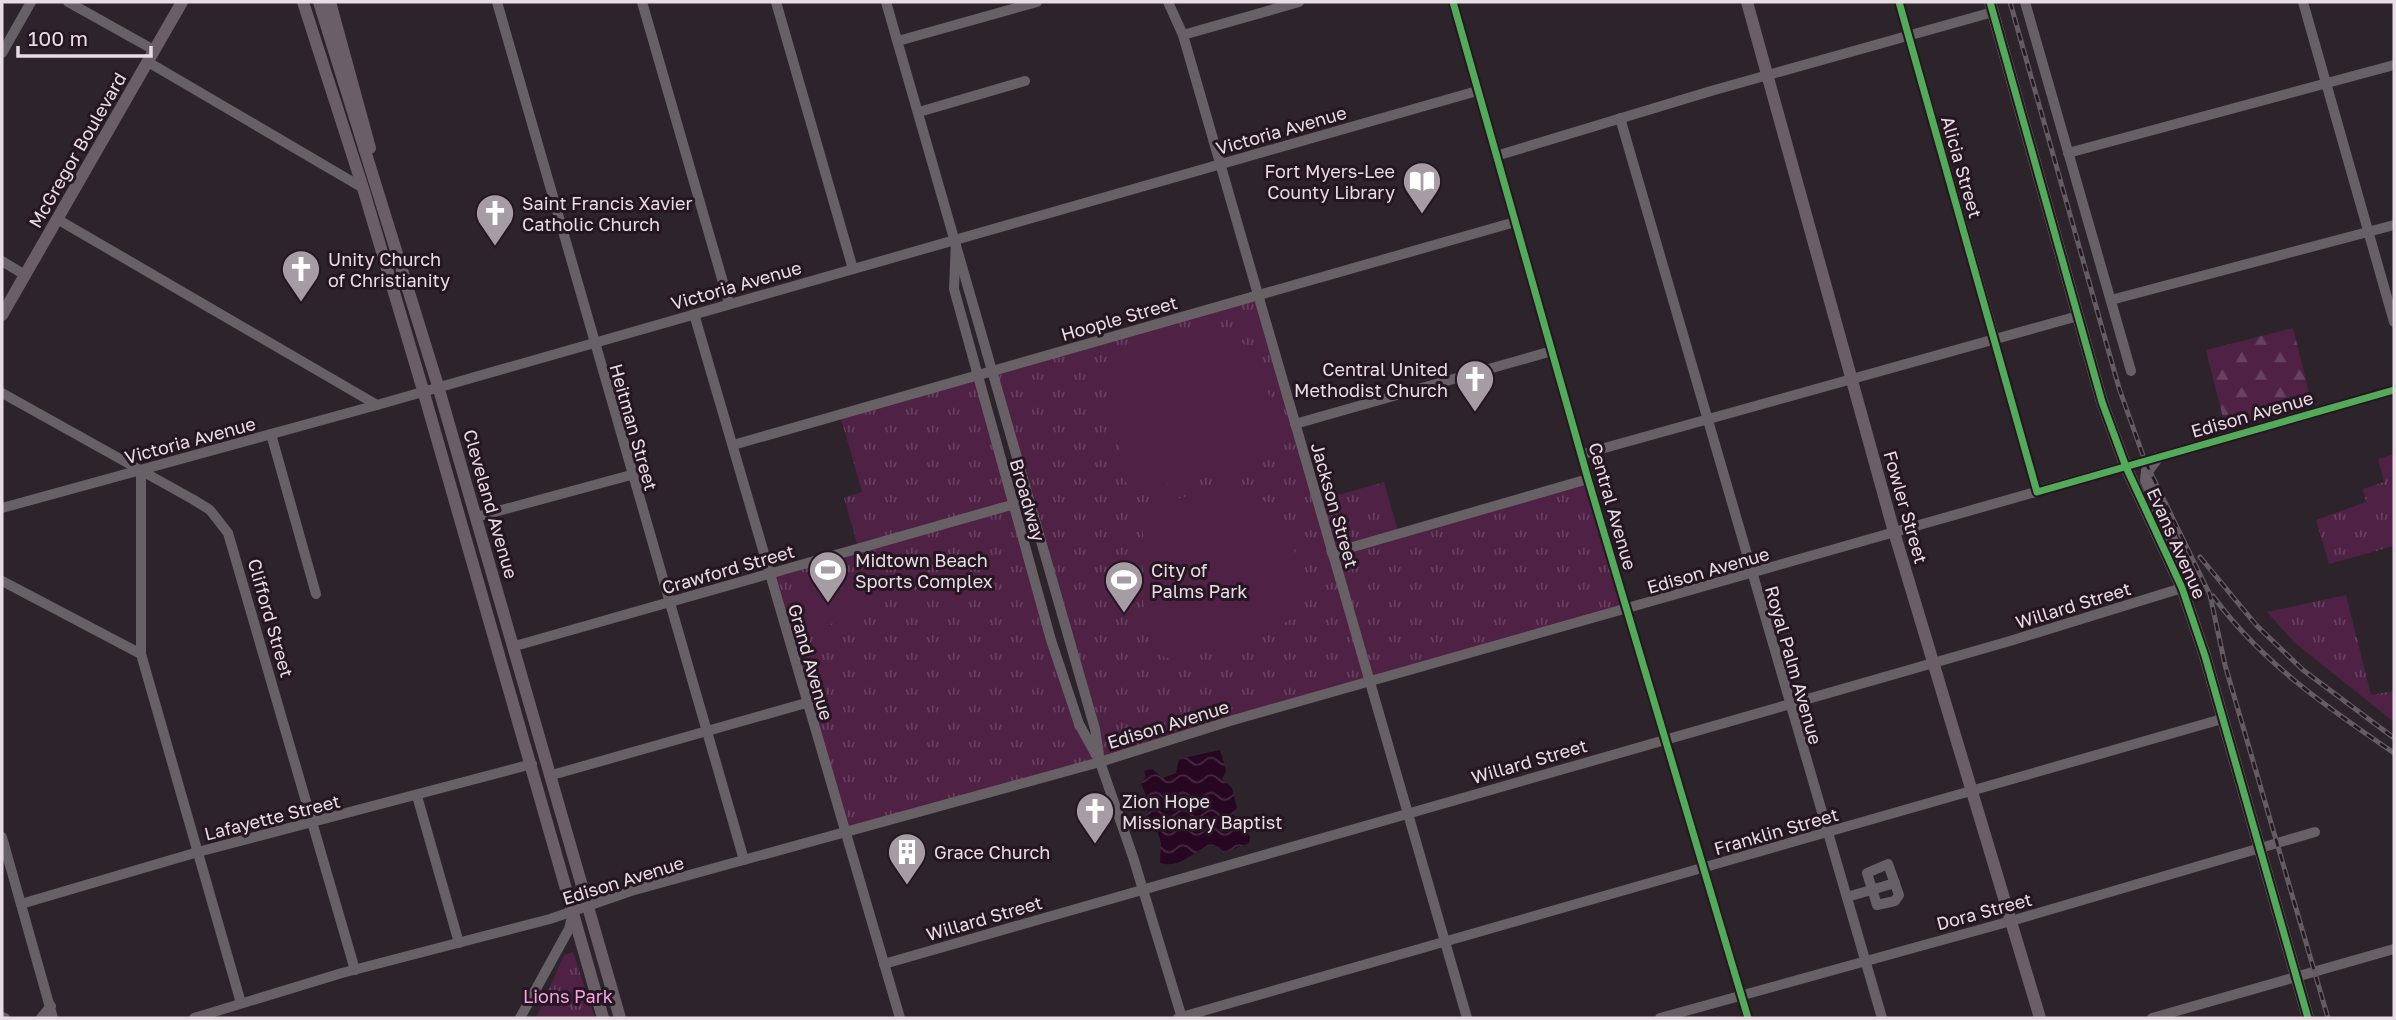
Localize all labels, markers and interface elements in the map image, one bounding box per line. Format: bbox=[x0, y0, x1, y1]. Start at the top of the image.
scale bar bbox=[18, 14, 150, 58]
text: 100 m bbox=[28, 25, 88, 51]
street label: McGregor Boulevard bbox=[24, 68, 130, 232]
street label: Victoria Avenue bbox=[1213, 101, 1349, 159]
street label: Alicia Street bbox=[1937, 114, 1987, 220]
place label: Fort Myers-Lee County Library bbox=[1265, 160, 1395, 203]
library icon: Fort Myers-Lee County Library bbox=[1401, 160, 1443, 215]
church icon: Saint Francis Xavier Catholic Church bbox=[474, 192, 516, 247]
place label: Saint Francis Xavier Catholic Church bbox=[522, 192, 692, 235]
church icon: Unity Church of Christianity bbox=[280, 248, 322, 303]
place label: Unity Church of Christianity bbox=[328, 248, 450, 291]
street label: Victoria Avenue bbox=[668, 256, 804, 314]
street label: Hoople Street bbox=[1058, 291, 1180, 345]
place label: Central United Methodist Church bbox=[1294, 358, 1448, 401]
church icon: Central United Methodist Church bbox=[1454, 358, 1496, 413]
street label: Heitman Street bbox=[605, 361, 663, 493]
street label: Edison Avenue bbox=[2188, 386, 2316, 442]
street label: Victoria Avenue bbox=[122, 412, 258, 468]
street label: Cleveland Avenue bbox=[459, 427, 523, 581]
street label: Jackson Street bbox=[1307, 440, 1363, 570]
street label: Central Avenue bbox=[1584, 440, 1642, 572]
street label: Fowler Street bbox=[1879, 448, 1933, 566]
street label: Broadway bbox=[1006, 456, 1050, 544]
street label: Evans Avenue bbox=[2143, 484, 2211, 602]
street label: Crawford Street bbox=[659, 540, 797, 598]
street label: Edison Avenue bbox=[1644, 542, 1772, 598]
sports icon: Midtown Beach Sports Complex bbox=[807, 549, 849, 604]
place label: Midtown Beach Sports Complex bbox=[855, 549, 993, 592]
street label: Clifford Street bbox=[244, 556, 298, 680]
sports icon: City of Palms Park bbox=[1103, 559, 1145, 614]
place label: City of Palms Park bbox=[1151, 559, 1247, 602]
street label: Willard Street bbox=[2013, 577, 2133, 633]
street label: Royal Palm Avenue bbox=[1761, 583, 1827, 747]
street label: Grand Avenue bbox=[784, 601, 838, 723]
street label: Edison Avenue bbox=[1104, 695, 1232, 753]
street label: Willard Street bbox=[1469, 734, 1589, 788]
street label: Lafayette Street bbox=[202, 789, 342, 845]
church icon: Zion Hope Missionary Baptist bbox=[1074, 790, 1116, 845]
place label: Zion Hope Missionary Baptist bbox=[1122, 790, 1282, 833]
street label: Franklin Street bbox=[1711, 803, 1841, 859]
building icon: Grace Church bbox=[886, 831, 928, 886]
place label: Grace Church bbox=[934, 841, 1050, 863]
street label: Edison Avenue bbox=[559, 851, 687, 909]
street label: Dora Street bbox=[1934, 888, 2034, 934]
street label: Willard Street bbox=[924, 891, 1044, 945]
park label: Lions Park bbox=[523, 985, 613, 1007]

